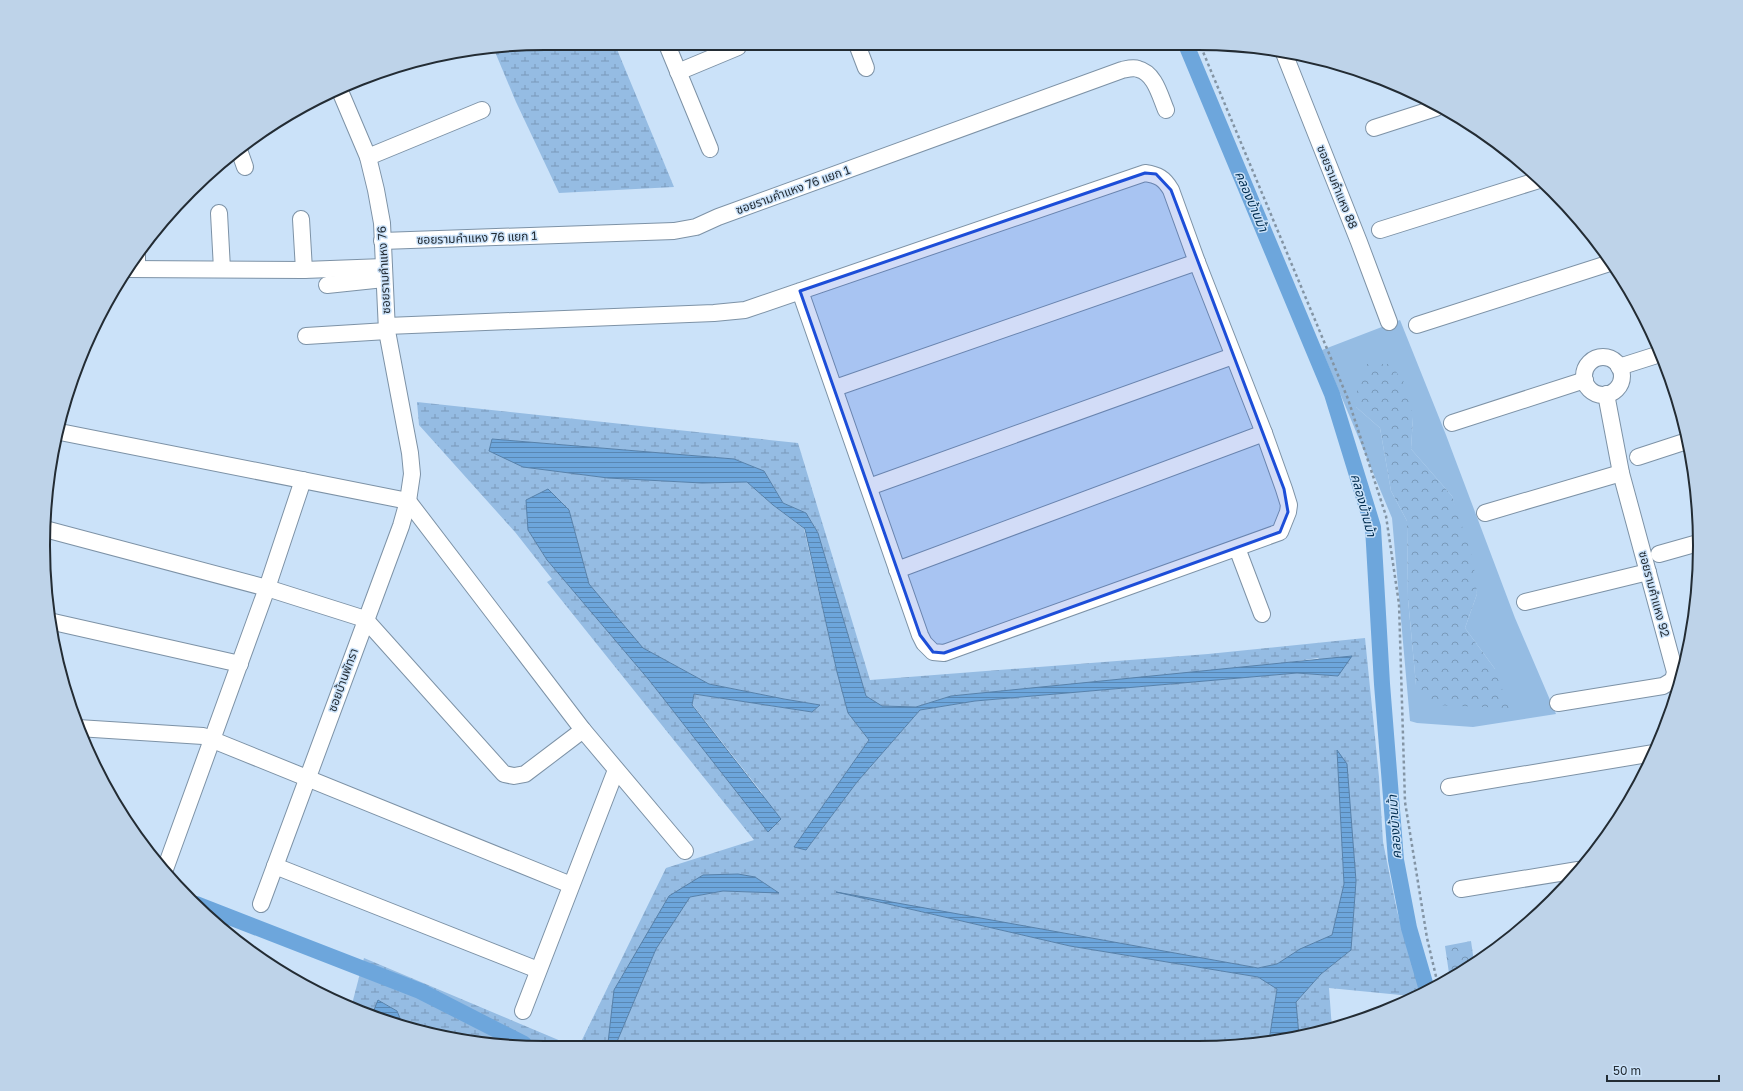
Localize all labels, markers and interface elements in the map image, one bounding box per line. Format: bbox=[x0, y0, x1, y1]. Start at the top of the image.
street label: ซอยรามคำแหง 88 bbox=[1314, 143, 1361, 231]
street label: ซอยรามคำแหง 76 แยก 1 bbox=[734, 162, 852, 217]
water label: คลองบ้านม้า bbox=[1232, 168, 1272, 234]
street label: ซอยรามคำแหง 76 bbox=[374, 226, 393, 314]
street label: ซอยรามคำแหง 76 แยก 1 bbox=[416, 228, 538, 247]
water label: คลองบ้านม้า bbox=[1348, 472, 1380, 539]
street label: ซอยรามคําแหง 92 bbox=[1636, 549, 1673, 639]
street label: ซอยบ้านพัทรา bbox=[324, 646, 361, 714]
water label: คลองบ้านม้า bbox=[1384, 794, 1404, 860]
scale bar bbox=[1607, 1057, 1719, 1083]
text: 50 m bbox=[1613, 1063, 1641, 1078]

